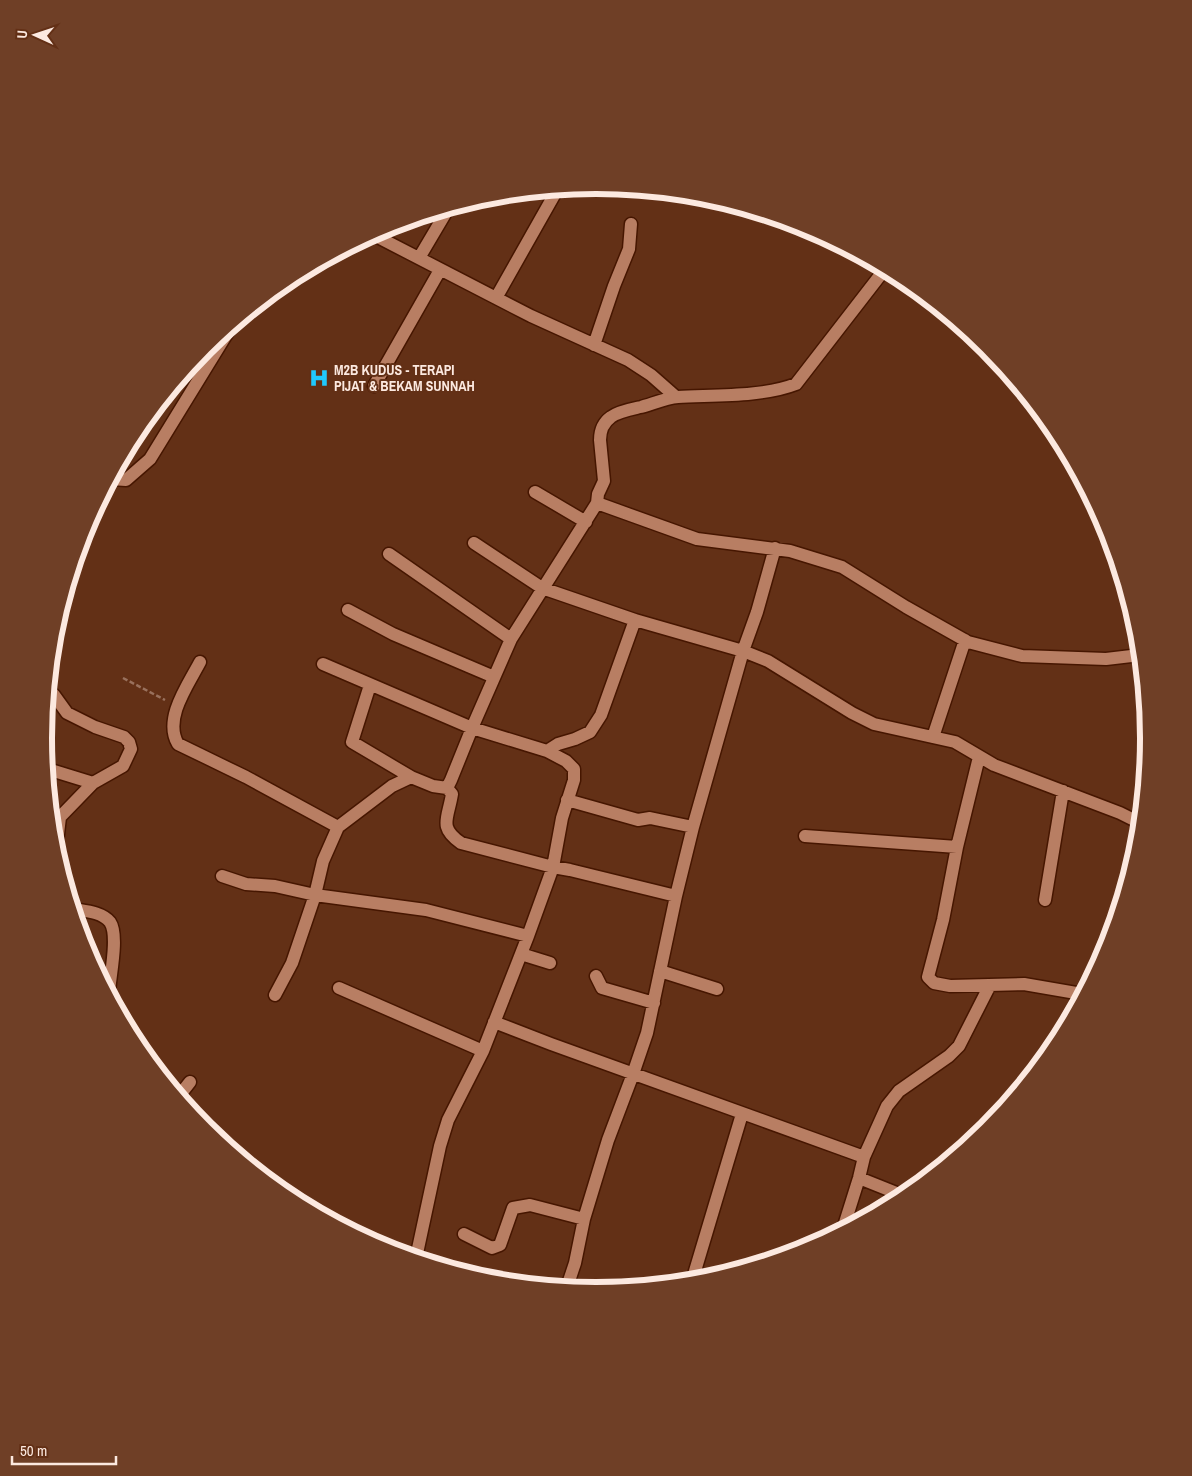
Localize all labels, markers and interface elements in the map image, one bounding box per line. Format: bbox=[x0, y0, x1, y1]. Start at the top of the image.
north arrow bbox=[10, 10, 60, 60]
text: U bbox=[13, 30, 31, 39]
place label: M2B KUDUS - TERAPI PIJAT & BEKAM SUNNAH bbox=[334, 361, 475, 395]
hospital icon: M2B KUDUS - TERAPI PIJAT & BEKAM SUNNAH bbox=[308, 367, 330, 389]
scale bar bbox=[12, 1434, 116, 1466]
text: 50 m bbox=[20, 1440, 47, 1461]

